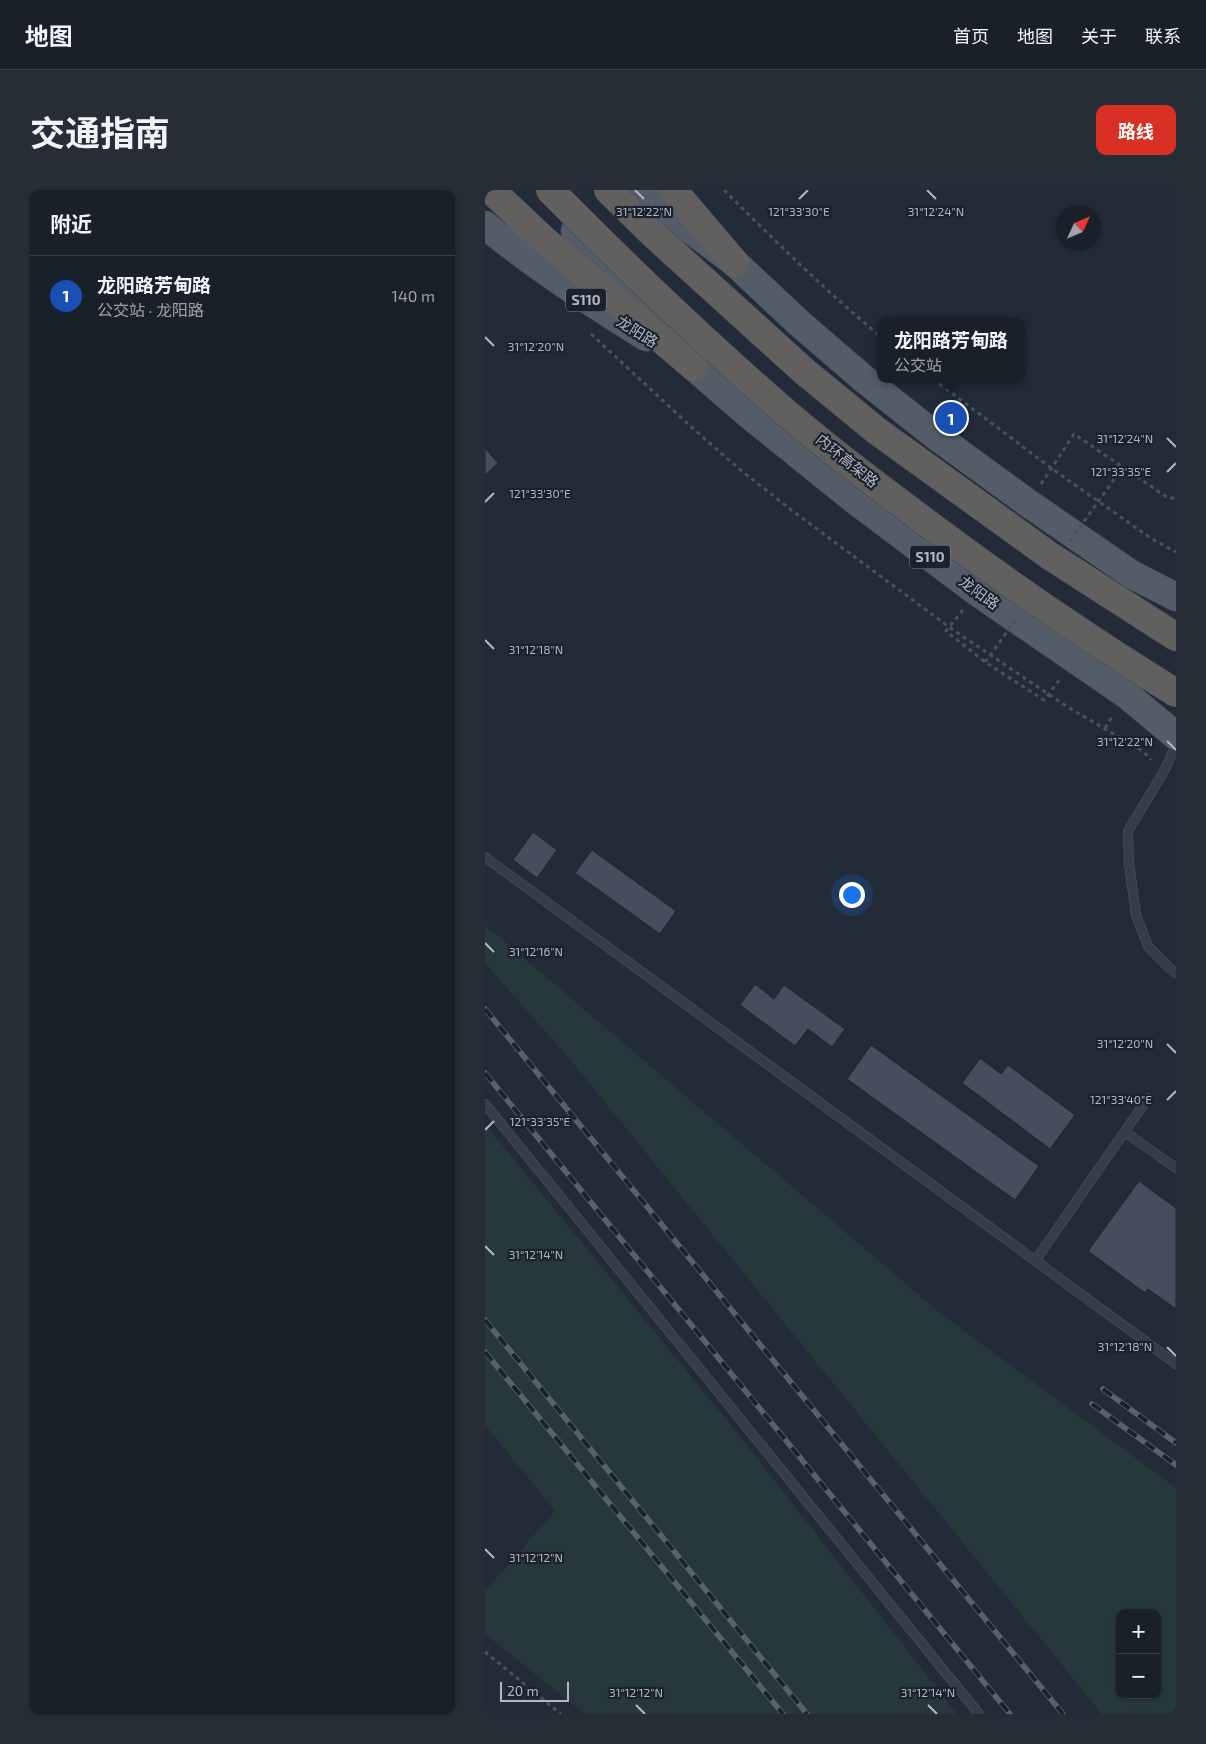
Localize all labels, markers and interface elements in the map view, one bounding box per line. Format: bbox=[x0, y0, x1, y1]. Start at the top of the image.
text: 地图 bbox=[25, 21, 73, 50]
text: 首页 bbox=[953, 25, 989, 47]
text: 地图 bbox=[1017, 25, 1053, 47]
text: 关于 bbox=[1081, 25, 1117, 47]
text: 联系 bbox=[1145, 25, 1181, 47]
button: 路线 bbox=[1096, 105, 1176, 155]
text: 交通指南 bbox=[30, 111, 170, 153]
text: 31°12'22"N bbox=[616, 204, 672, 218]
text: 121°33'30"E bbox=[768, 204, 830, 218]
text: 31°12'24"N bbox=[908, 204, 964, 218]
north arrow bbox=[1056, 205, 1101, 250]
text: 附近 bbox=[50, 211, 92, 236]
text: 龙阳路芳甸路 bbox=[97, 273, 211, 296]
text: 1 bbox=[63, 286, 69, 305]
text: 140 m bbox=[392, 286, 435, 305]
road number: S110 bbox=[566, 288, 606, 312]
text: 公交站 · 龙阳路 bbox=[97, 300, 204, 319]
street label: 龙阳路 bbox=[614, 312, 661, 351]
popup bbox=[877, 318, 1025, 383]
text: 龙阳路芳甸路 bbox=[894, 328, 1008, 351]
text: 31°12'20"N bbox=[508, 339, 564, 353]
text: 公交站 bbox=[894, 355, 942, 374]
pin: 1 bbox=[935, 399, 967, 437]
street label: 内环高架路 bbox=[813, 430, 882, 491]
text: 31°12'24"N bbox=[1097, 431, 1153, 445]
text: 121°33'35"E bbox=[1091, 464, 1152, 478]
text: 121°33'30"E bbox=[509, 486, 571, 500]
road number: S110 bbox=[910, 546, 950, 568]
street label: 龙阳路 bbox=[956, 572, 1003, 613]
text: 31°12'18"N bbox=[509, 642, 563, 656]
text: 31°12'22"N bbox=[1097, 734, 1153, 748]
your location bbox=[839, 882, 865, 908]
text: 31°12'16"N bbox=[509, 944, 563, 958]
text: 31°12'20"N bbox=[1097, 1036, 1153, 1050]
text: 121°33'40"E bbox=[1090, 1092, 1152, 1106]
text: 121°33'35"E bbox=[510, 1114, 571, 1128]
text: 31°12'14"N bbox=[509, 1247, 563, 1261]
text: 31°12'18"N bbox=[1098, 1339, 1152, 1353]
text: 31°12'12"N bbox=[509, 1550, 563, 1564]
map controls bbox=[1116, 1609, 1161, 1699]
button: + bbox=[1116, 1609, 1161, 1654]
button: − bbox=[1116, 1654, 1161, 1699]
scale bar bbox=[500, 1679, 569, 1702]
text: 20 m bbox=[507, 1682, 539, 1699]
text: 31°12'12"N bbox=[609, 1685, 663, 1699]
text: 31°12'14"N bbox=[901, 1685, 955, 1699]

